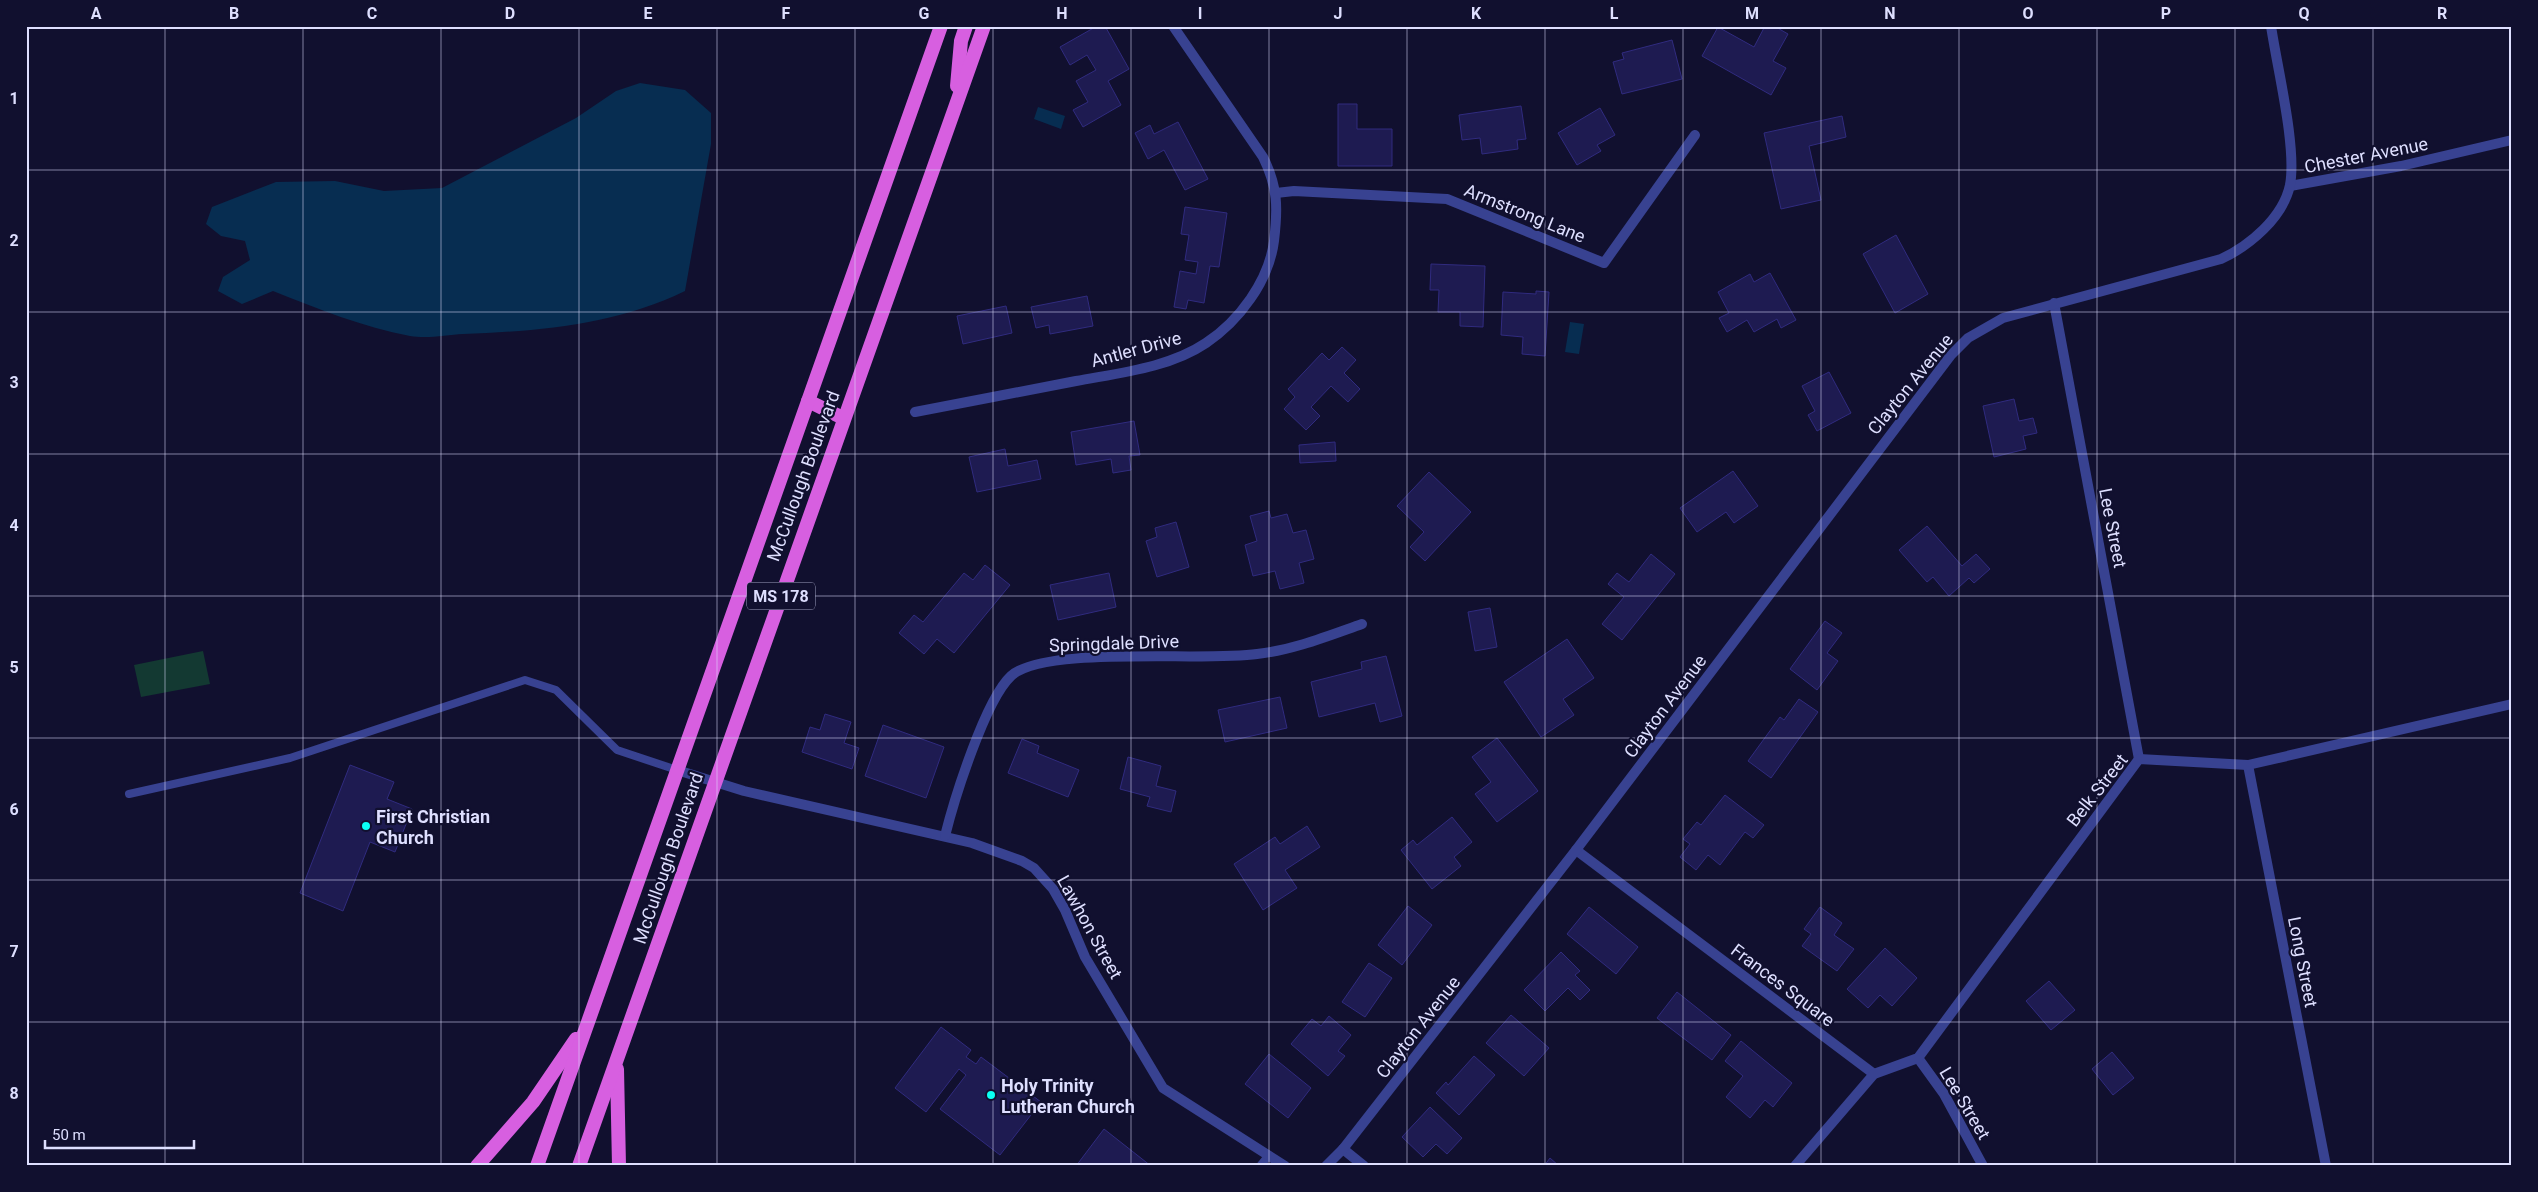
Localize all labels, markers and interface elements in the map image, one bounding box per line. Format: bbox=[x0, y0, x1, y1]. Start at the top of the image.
text: A bbox=[91, 4, 102, 23]
text: B bbox=[229, 4, 239, 23]
text: C bbox=[367, 4, 377, 23]
text: D bbox=[505, 4, 515, 23]
text: E bbox=[644, 4, 653, 23]
text: F bbox=[782, 4, 791, 23]
text: G bbox=[919, 4, 930, 23]
text: H bbox=[1056, 4, 1068, 23]
text: I bbox=[1198, 4, 1202, 23]
text: J bbox=[1334, 4, 1342, 23]
text: K bbox=[1471, 4, 1482, 23]
text: L bbox=[1610, 4, 1619, 23]
text: M bbox=[1745, 4, 1759, 23]
text: N bbox=[1884, 4, 1896, 23]
text: O bbox=[2022, 4, 2034, 23]
text: P bbox=[2161, 4, 2171, 23]
text: Q bbox=[2298, 4, 2310, 23]
text: R bbox=[2437, 4, 2447, 23]
text: 1 bbox=[9, 89, 19, 108]
street label: Chester Avenue bbox=[2302, 133, 2430, 177]
street label: Armstrong Lane bbox=[1462, 179, 1588, 247]
text: 2 bbox=[9, 231, 19, 250]
street label: Antler Drive bbox=[1089, 327, 1183, 371]
street label: Clayton Avenue bbox=[1863, 329, 1957, 439]
text: 3 bbox=[9, 373, 19, 392]
street label: McCullough Boulevard bbox=[762, 388, 844, 564]
street label: Lee Street bbox=[2095, 486, 2131, 570]
text: 4 bbox=[9, 516, 19, 535]
road number: MS 178 bbox=[747, 582, 815, 610]
street label: Springdale Drive bbox=[1049, 630, 1179, 656]
street label: Clayton Avenue bbox=[1619, 650, 1711, 762]
text: 5 bbox=[9, 658, 19, 677]
street label: Belk Street bbox=[2062, 749, 2132, 830]
street label: McCullough Boulevard bbox=[629, 770, 707, 946]
text: 6 bbox=[9, 800, 19, 819]
place label: First Christian Church bbox=[376, 806, 490, 848]
marker: First Christian Church bbox=[360, 820, 372, 832]
street label: Lawhon Street bbox=[1053, 872, 1127, 983]
street label: Long Street bbox=[2284, 915, 2322, 1009]
street label: Frances Square bbox=[1727, 939, 1839, 1031]
text: 7 bbox=[9, 942, 19, 961]
street label: Clayton Avenue bbox=[1372, 972, 1464, 1082]
street label: Lee Street bbox=[1935, 1063, 1995, 1143]
place label: Holy Trinity Lutheran Church bbox=[1001, 1075, 1135, 1117]
text: 8 bbox=[9, 1084, 19, 1103]
marker: Holy Trinity Lutheran Church bbox=[985, 1089, 997, 1101]
scale bar bbox=[45, 1117, 194, 1149]
text: 50 m bbox=[52, 1126, 86, 1144]

